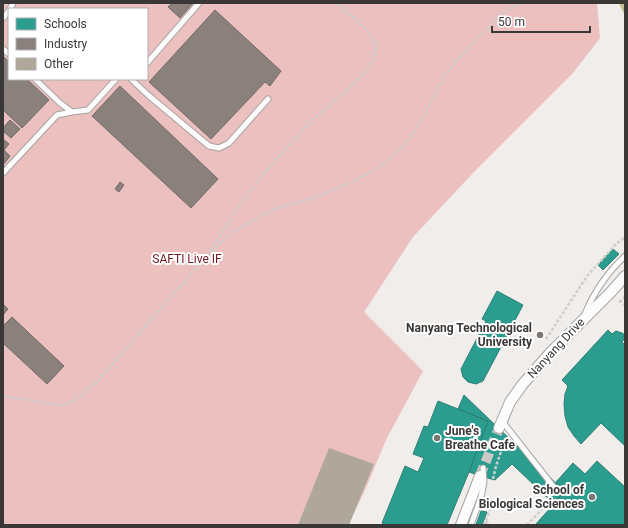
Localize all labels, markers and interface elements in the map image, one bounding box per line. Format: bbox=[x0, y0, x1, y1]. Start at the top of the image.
legend bbox=[8, 8, 148, 80]
scale bar bbox=[492, 8, 590, 34]
text: 50 m bbox=[498, 15, 525, 29]
text: Schools bbox=[44, 17, 87, 31]
text: Industry bbox=[44, 37, 88, 51]
text: Other bbox=[44, 57, 73, 71]
park label: SAFTI Live IF bbox=[152, 252, 222, 266]
street label: Nanyang Drive bbox=[525, 315, 587, 381]
place label: Nanyang Technological University bbox=[406, 321, 533, 349]
marker: Nanyang Technological University bbox=[535, 330, 545, 340]
place label: June's Breathe Cafe bbox=[445, 424, 516, 452]
marker: June's Breathe Cafe bbox=[432, 433, 442, 443]
place label: School of Biological Sciences bbox=[479, 483, 585, 511]
marker: School of Biological Sciences bbox=[587, 492, 597, 502]

